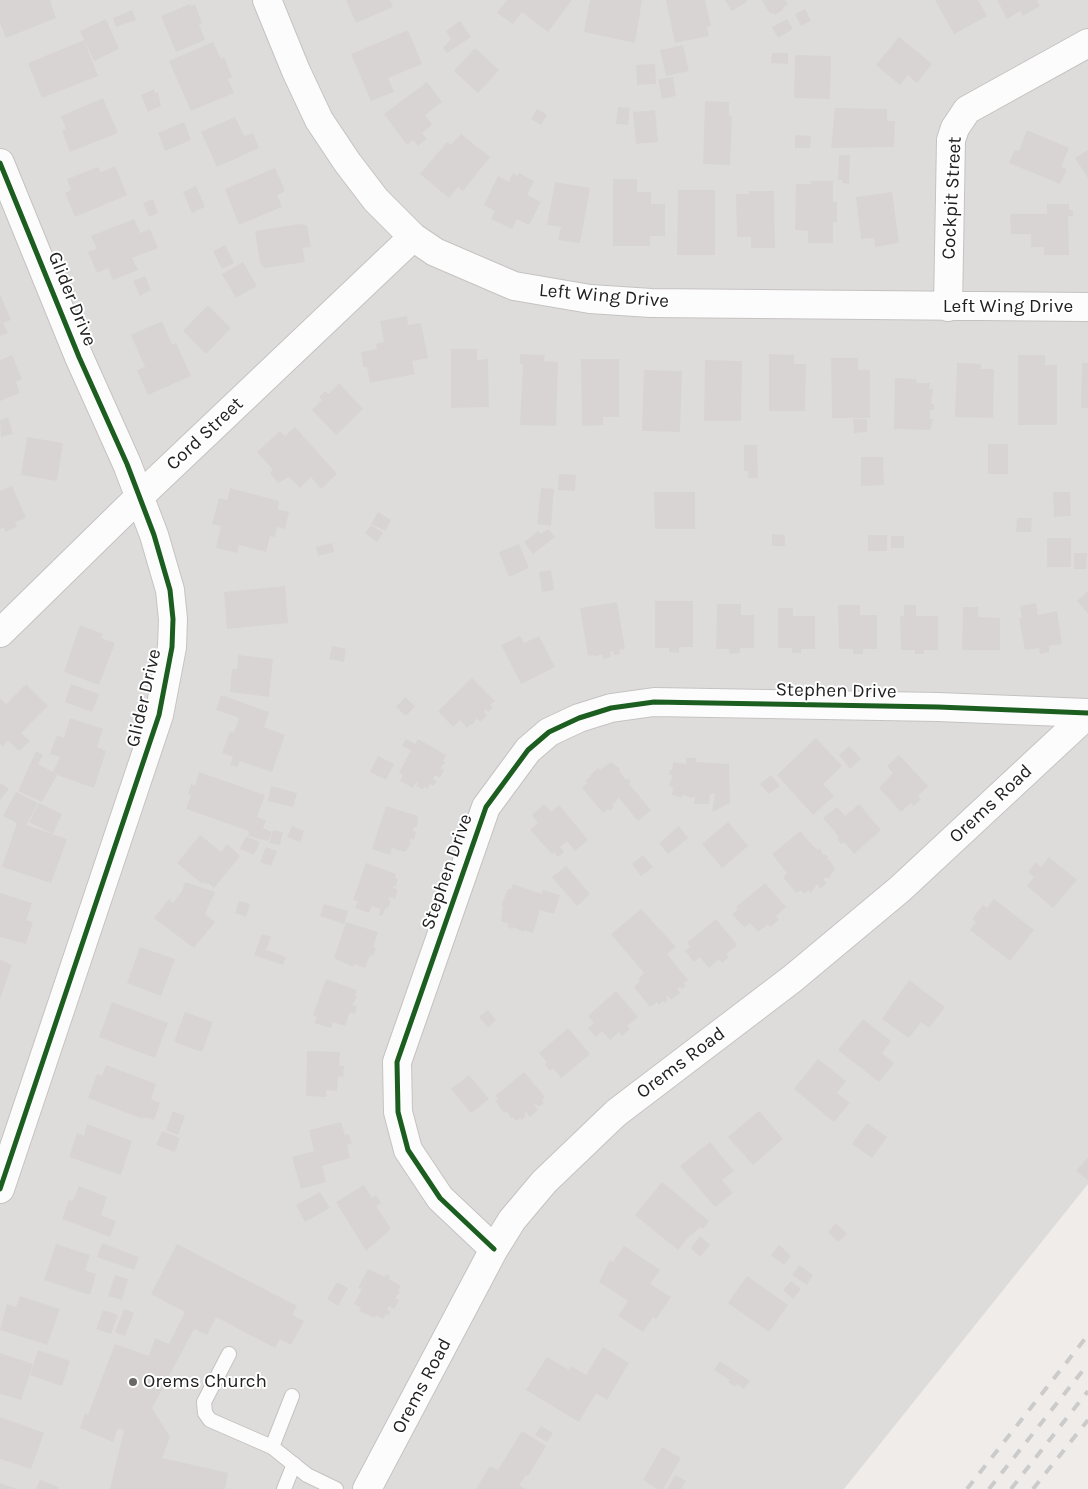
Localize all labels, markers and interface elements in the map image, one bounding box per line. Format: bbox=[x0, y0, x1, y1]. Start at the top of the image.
street label: Cockpit Street bbox=[937, 136, 967, 260]
street label: Glider Drive bbox=[43, 248, 101, 350]
street label: Left Wing Drive bbox=[538, 279, 670, 313]
street label: Left Wing Drive bbox=[943, 296, 1073, 318]
street label: Cord Street bbox=[162, 393, 248, 475]
street label: Glider Drive bbox=[122, 647, 166, 749]
street label: Stephen Drive bbox=[775, 679, 897, 703]
street label: Orems Road bbox=[945, 760, 1037, 848]
street label: Stephen Drive bbox=[417, 811, 477, 933]
street label: Orems Road bbox=[632, 1022, 730, 1104]
street label: Orems Road bbox=[387, 1334, 457, 1438]
place label: Orems Church bbox=[143, 1371, 267, 1393]
marker: Orems Church bbox=[127, 1376, 139, 1388]

